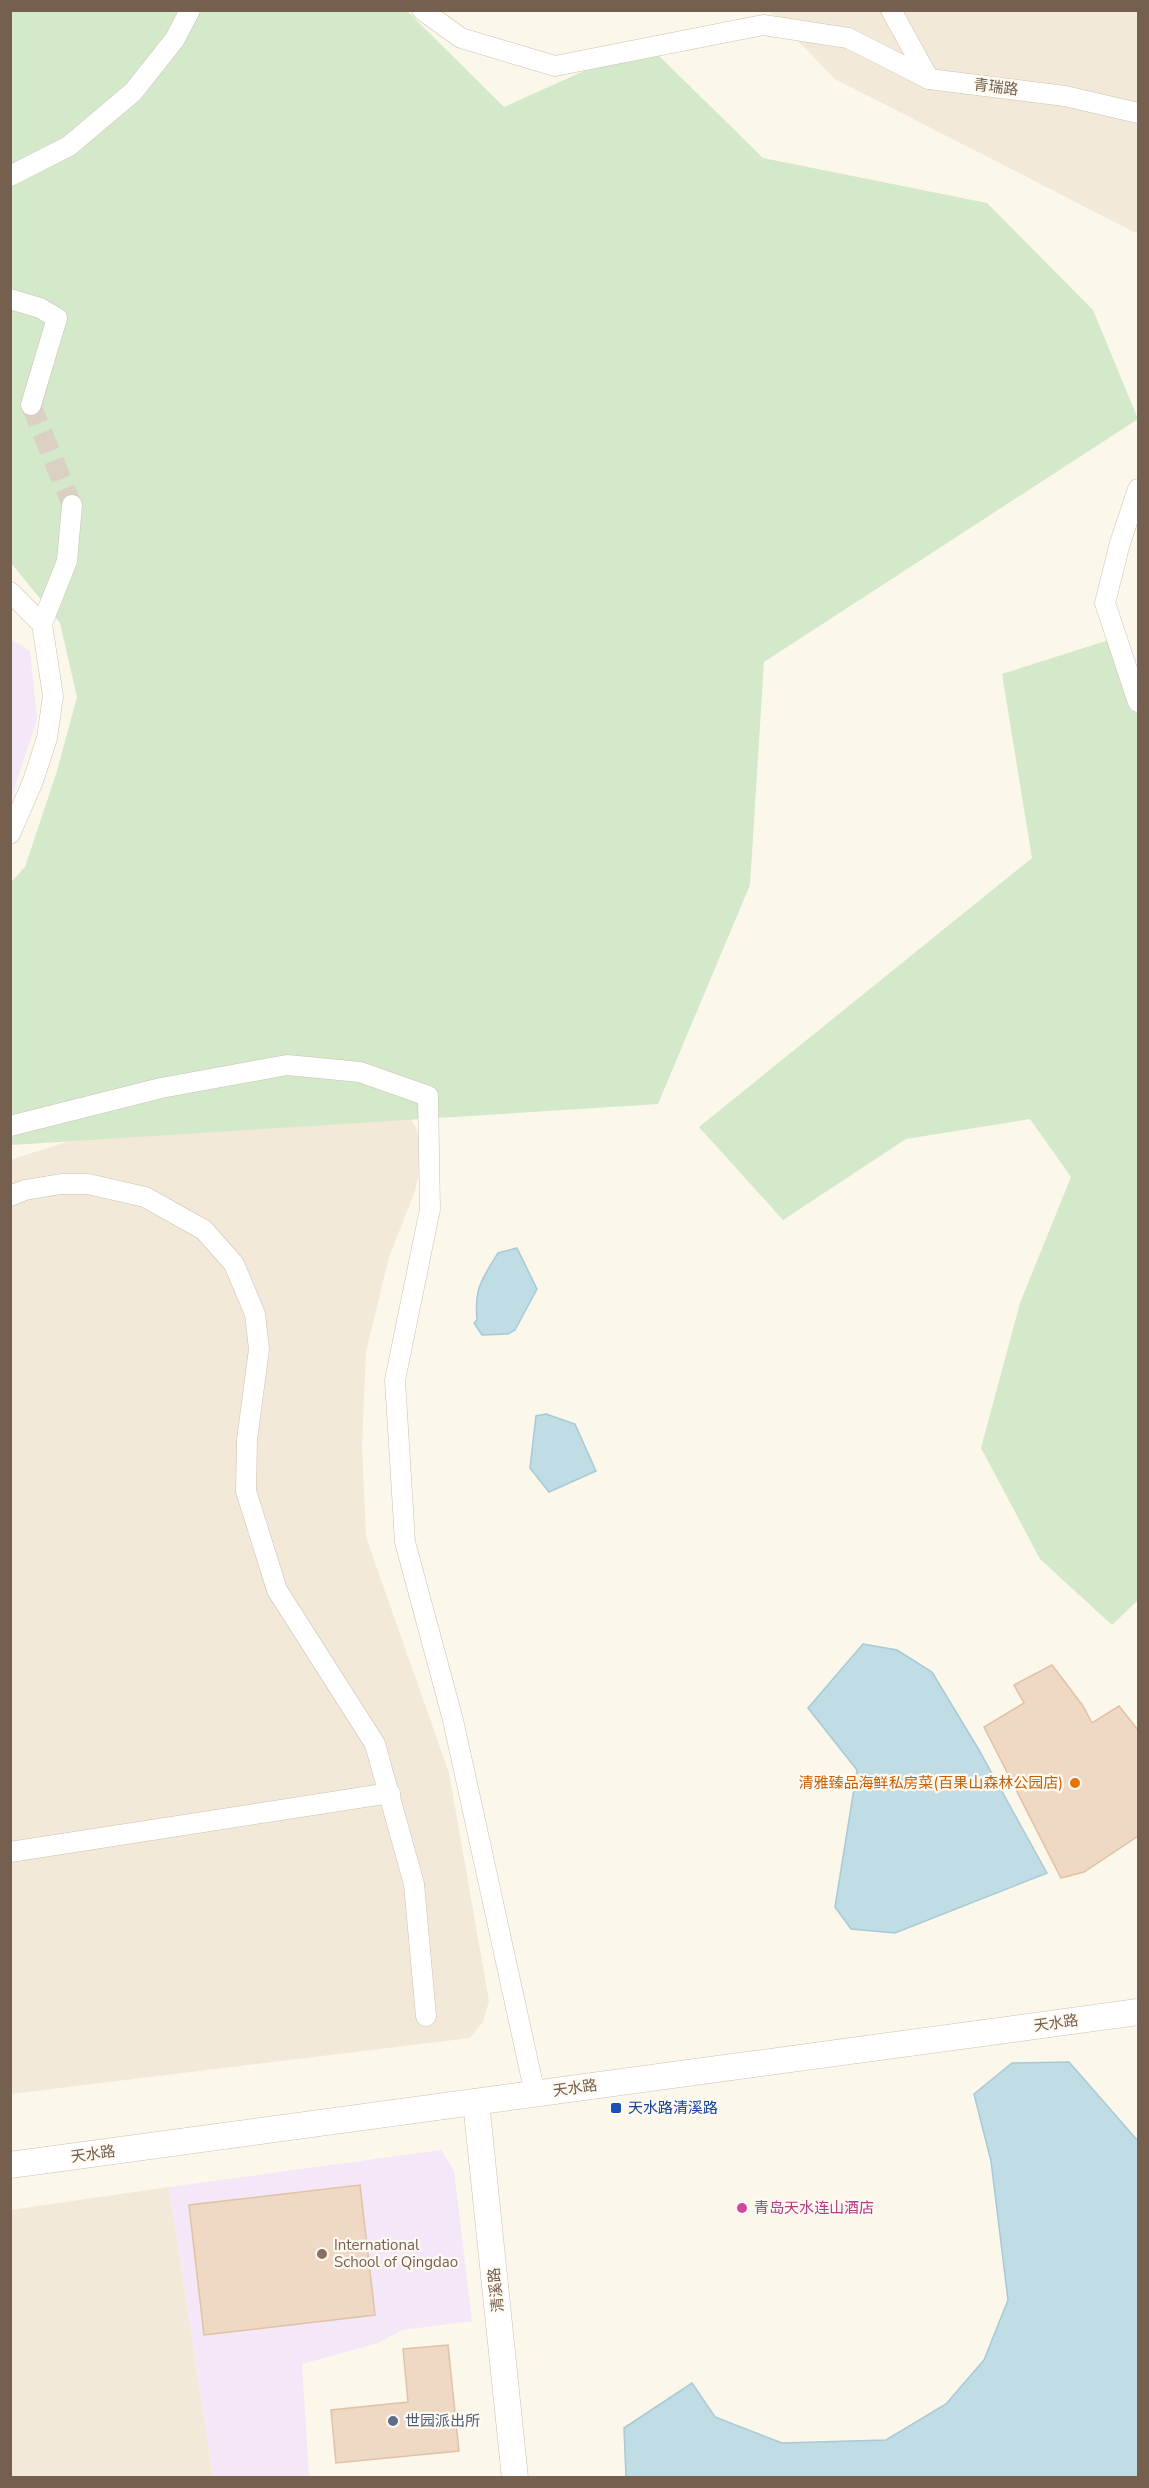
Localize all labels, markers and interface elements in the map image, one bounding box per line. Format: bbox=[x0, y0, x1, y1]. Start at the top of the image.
street label: 青瑞路 bbox=[972, 74, 1020, 100]
place label: 清雅臻品海鲜私房菜(百果山森林公园店) bbox=[798, 1773, 1063, 1793]
marker: 清雅臻品海鲜私房菜(百果山森林公园店) bbox=[1068, 1776, 1082, 1790]
street label: 天水路 bbox=[1032, 2010, 1080, 2036]
street label: 天水路 bbox=[551, 2075, 599, 2101]
place label: 天水路清溪路 bbox=[628, 2098, 718, 2118]
marker: 天水路清溪路 bbox=[609, 2101, 623, 2115]
street label: 天水路 bbox=[69, 2141, 117, 2167]
place label: 青岛天水连山酒店 bbox=[754, 2198, 874, 2218]
marker: 青岛天水连山酒店 bbox=[735, 2201, 749, 2215]
place label: International School of Qingdao bbox=[334, 2235, 458, 2272]
marker: International School of Qingdao bbox=[315, 2247, 329, 2261]
street label: 清溪路 bbox=[484, 2267, 508, 2313]
place label: 世园派出所 bbox=[405, 2411, 480, 2431]
marker: 世园派出所 bbox=[386, 2414, 400, 2428]

